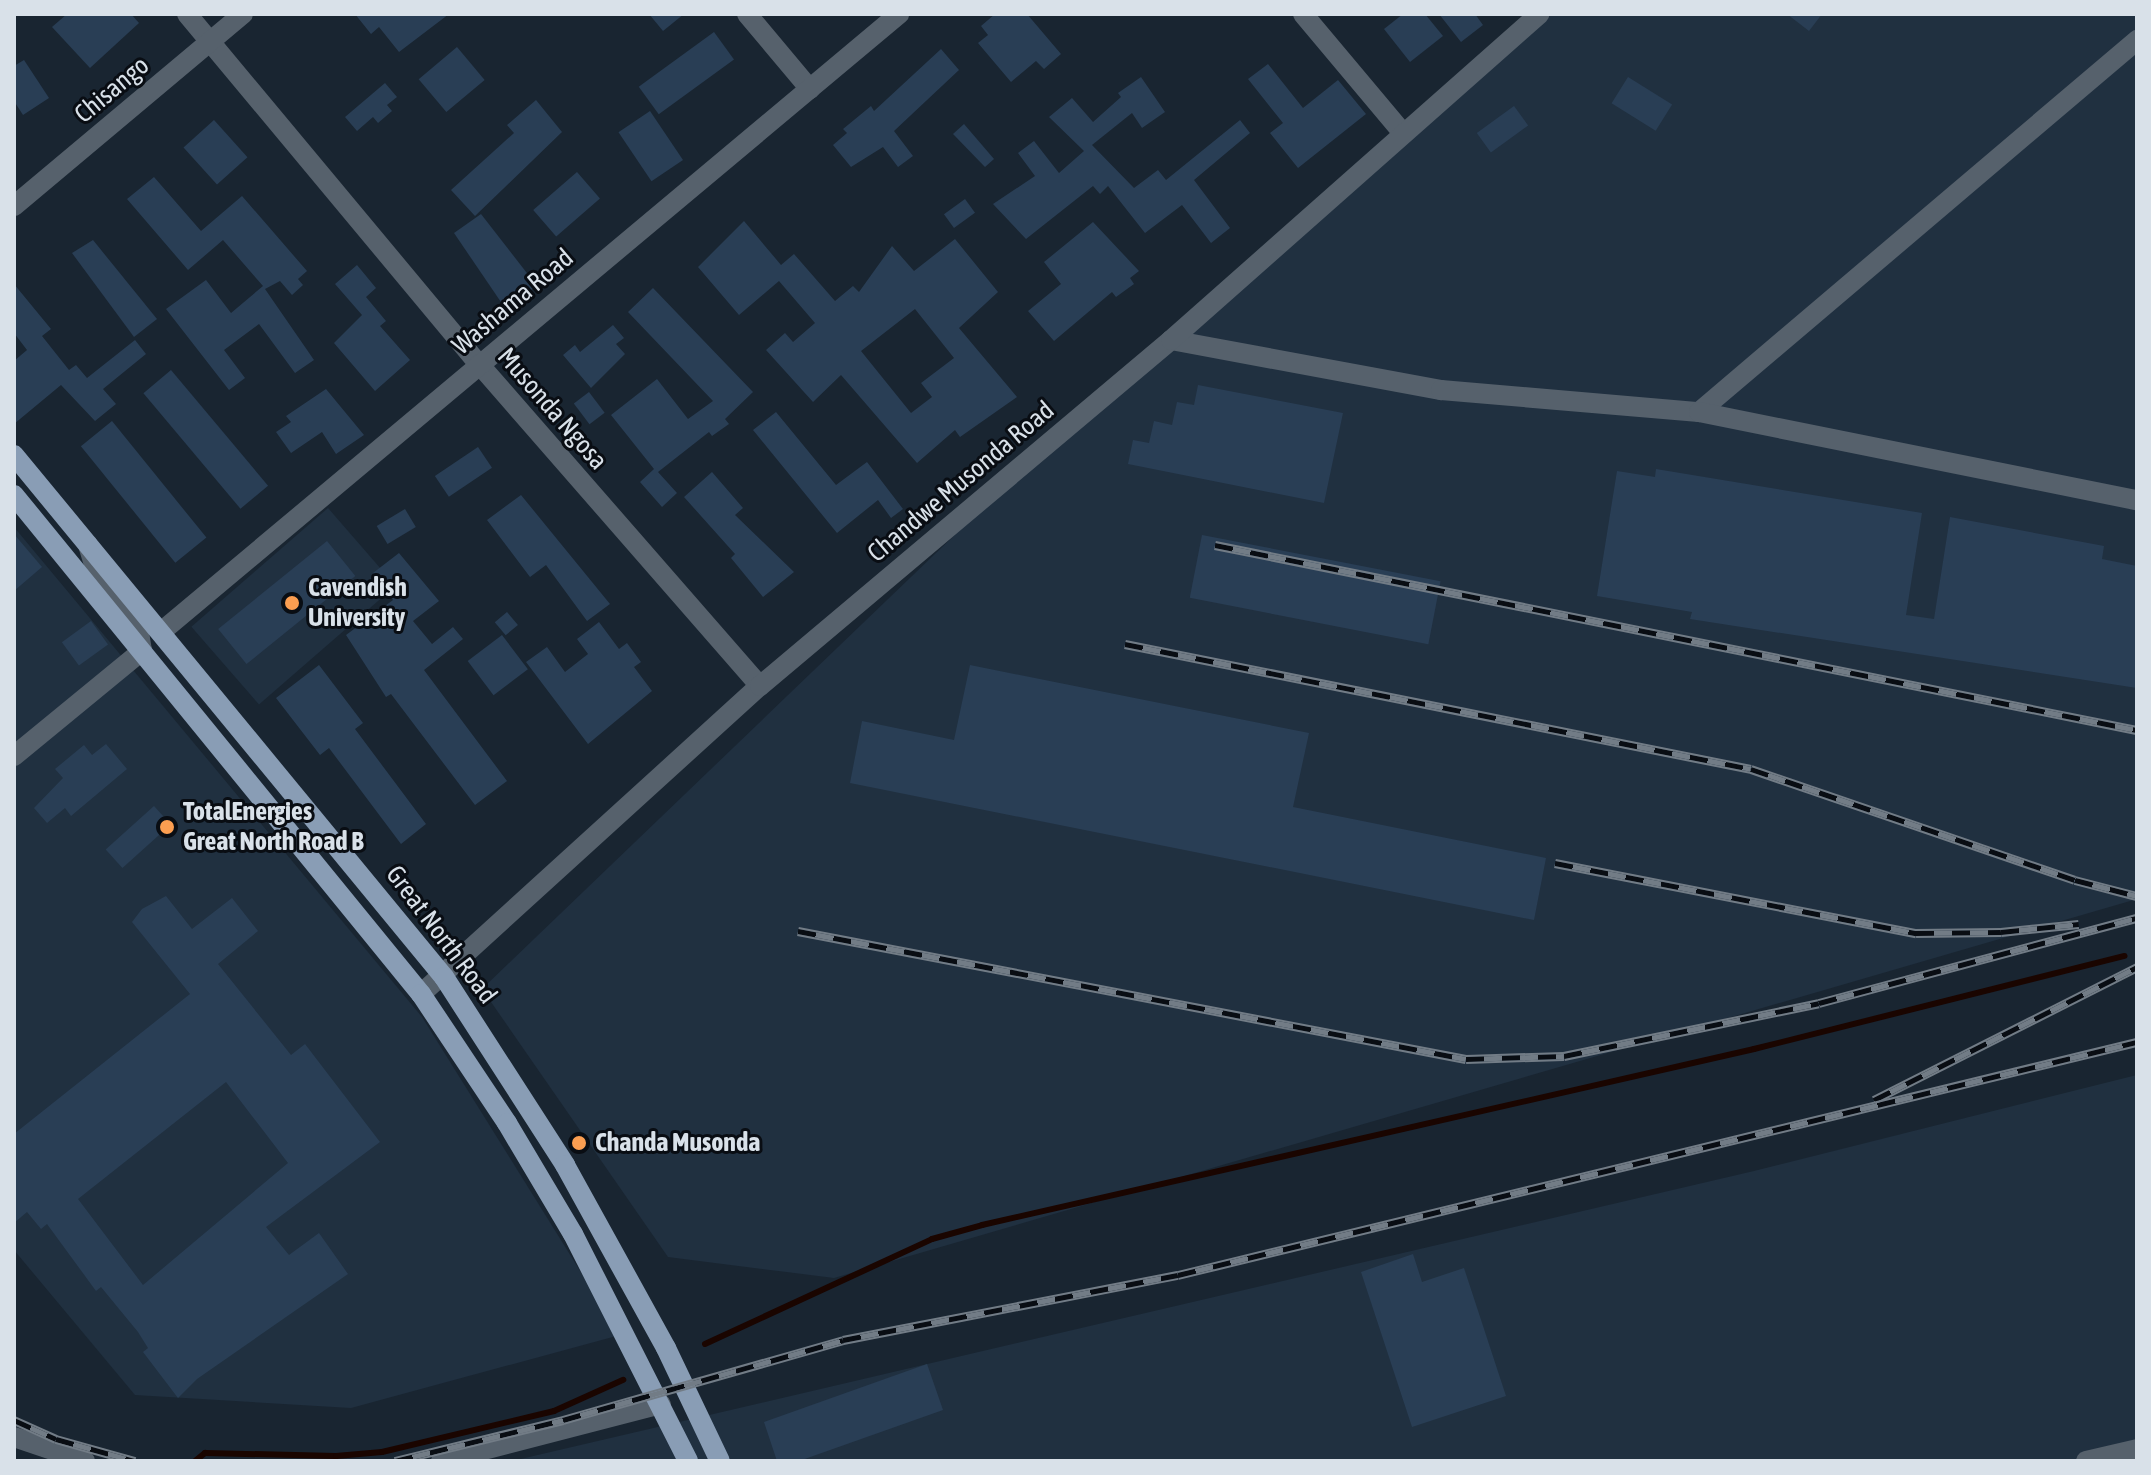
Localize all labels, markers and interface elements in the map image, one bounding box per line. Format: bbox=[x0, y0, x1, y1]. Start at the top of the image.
street label: Chisango bbox=[69, 50, 155, 130]
street label: Washama Road bbox=[446, 242, 580, 362]
street label: Musonda Ngosa bbox=[491, 342, 613, 476]
street label: Chandwe Musonda Road bbox=[862, 395, 1060, 569]
place label: Cavendish University bbox=[308, 572, 407, 634]
marker: Cavendish University bbox=[283, 594, 301, 612]
place label: TotalEnergies Great North Road B bbox=[183, 796, 364, 858]
marker: TotalEnergies Great North Road B bbox=[158, 818, 176, 836]
street label: Great North Road bbox=[379, 860, 503, 1010]
place label: Chanda Musonda bbox=[595, 1127, 760, 1159]
marker: Chanda Musonda bbox=[570, 1134, 588, 1152]

